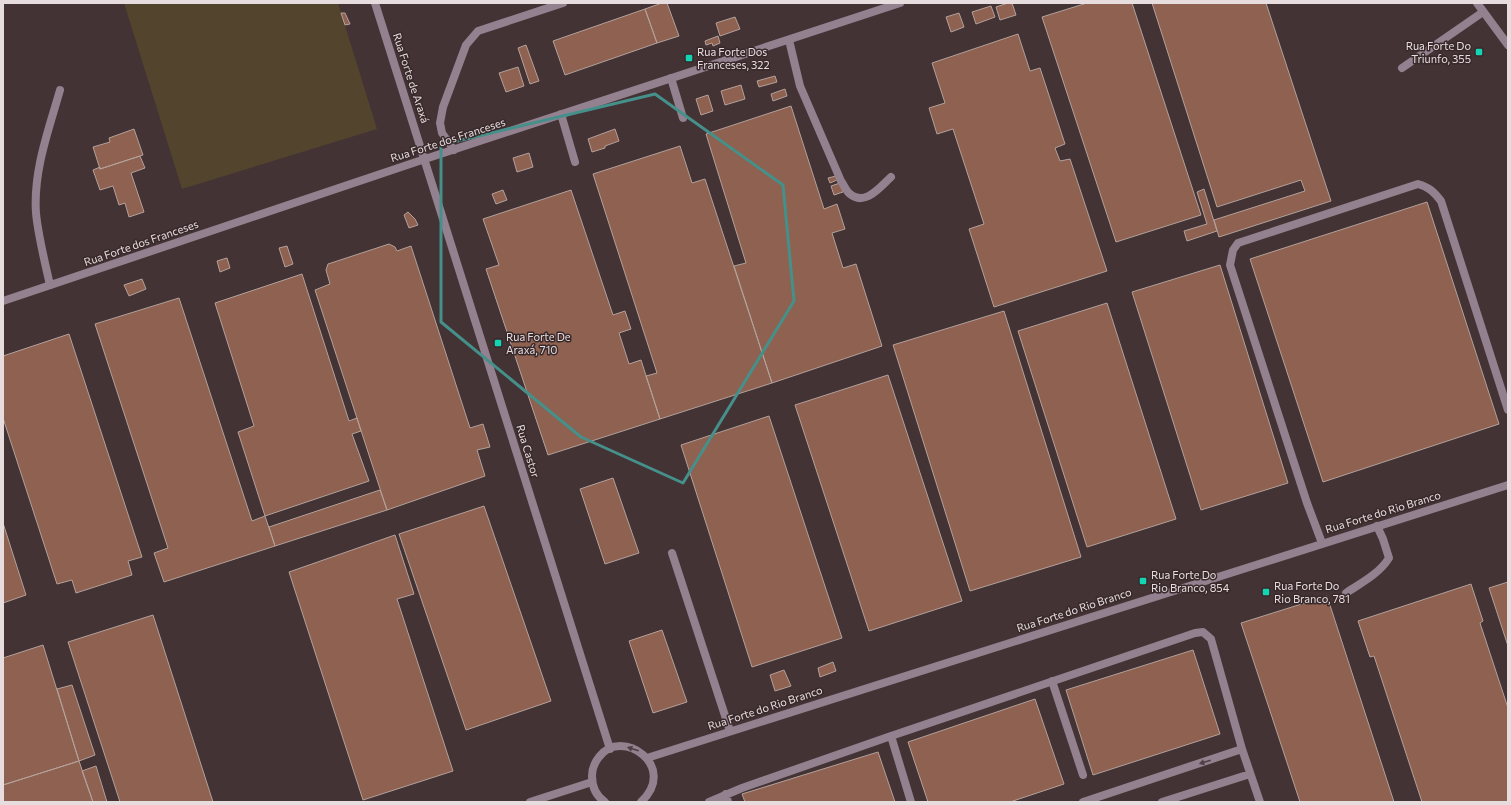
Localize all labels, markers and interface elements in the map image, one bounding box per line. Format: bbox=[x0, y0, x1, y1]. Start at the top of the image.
street label: Rua Forte de Araxá bbox=[391, 31, 432, 125]
place label: Rua Forte Do Triunfo, 355 bbox=[1406, 39, 1471, 65]
place label: Rua Forte Dos Franceses, 322 bbox=[697, 45, 770, 71]
marker: Rua Forte Do Triunfo, 355 bbox=[1474, 47, 1484, 57]
marker: Rua Forte Dos Franceses, 322 bbox=[684, 53, 694, 63]
street label: Rua Forte dos Franceses bbox=[389, 115, 507, 164]
street label: Rua Forte dos Franceses bbox=[82, 217, 200, 268]
place label: Rua Forte De Araxá, 710 bbox=[506, 330, 571, 356]
marker: Rua Forte De Araxá, 710 bbox=[493, 338, 503, 348]
street label: Rua Castor bbox=[514, 423, 543, 480]
street label: Rua Forte do Rio Branco bbox=[1324, 488, 1443, 535]
place label: Rua Forte Do Rio Branco, 854 bbox=[1151, 568, 1230, 594]
marker: Rua Forte Do Rio Branco, 854 bbox=[1138, 576, 1148, 586]
place label: Rua Forte Do Rio Branco, 781 bbox=[1274, 579, 1350, 605]
street label: Rua Forte do Rio Branco bbox=[1015, 585, 1133, 634]
marker: Rua Forte Do Rio Branco, 781 bbox=[1261, 587, 1271, 597]
street label: Rua Forte do Rio Branco bbox=[706, 683, 824, 732]
one-way arrow bbox=[627, 746, 639, 752]
one-way arrow bbox=[1199, 759, 1211, 765]

